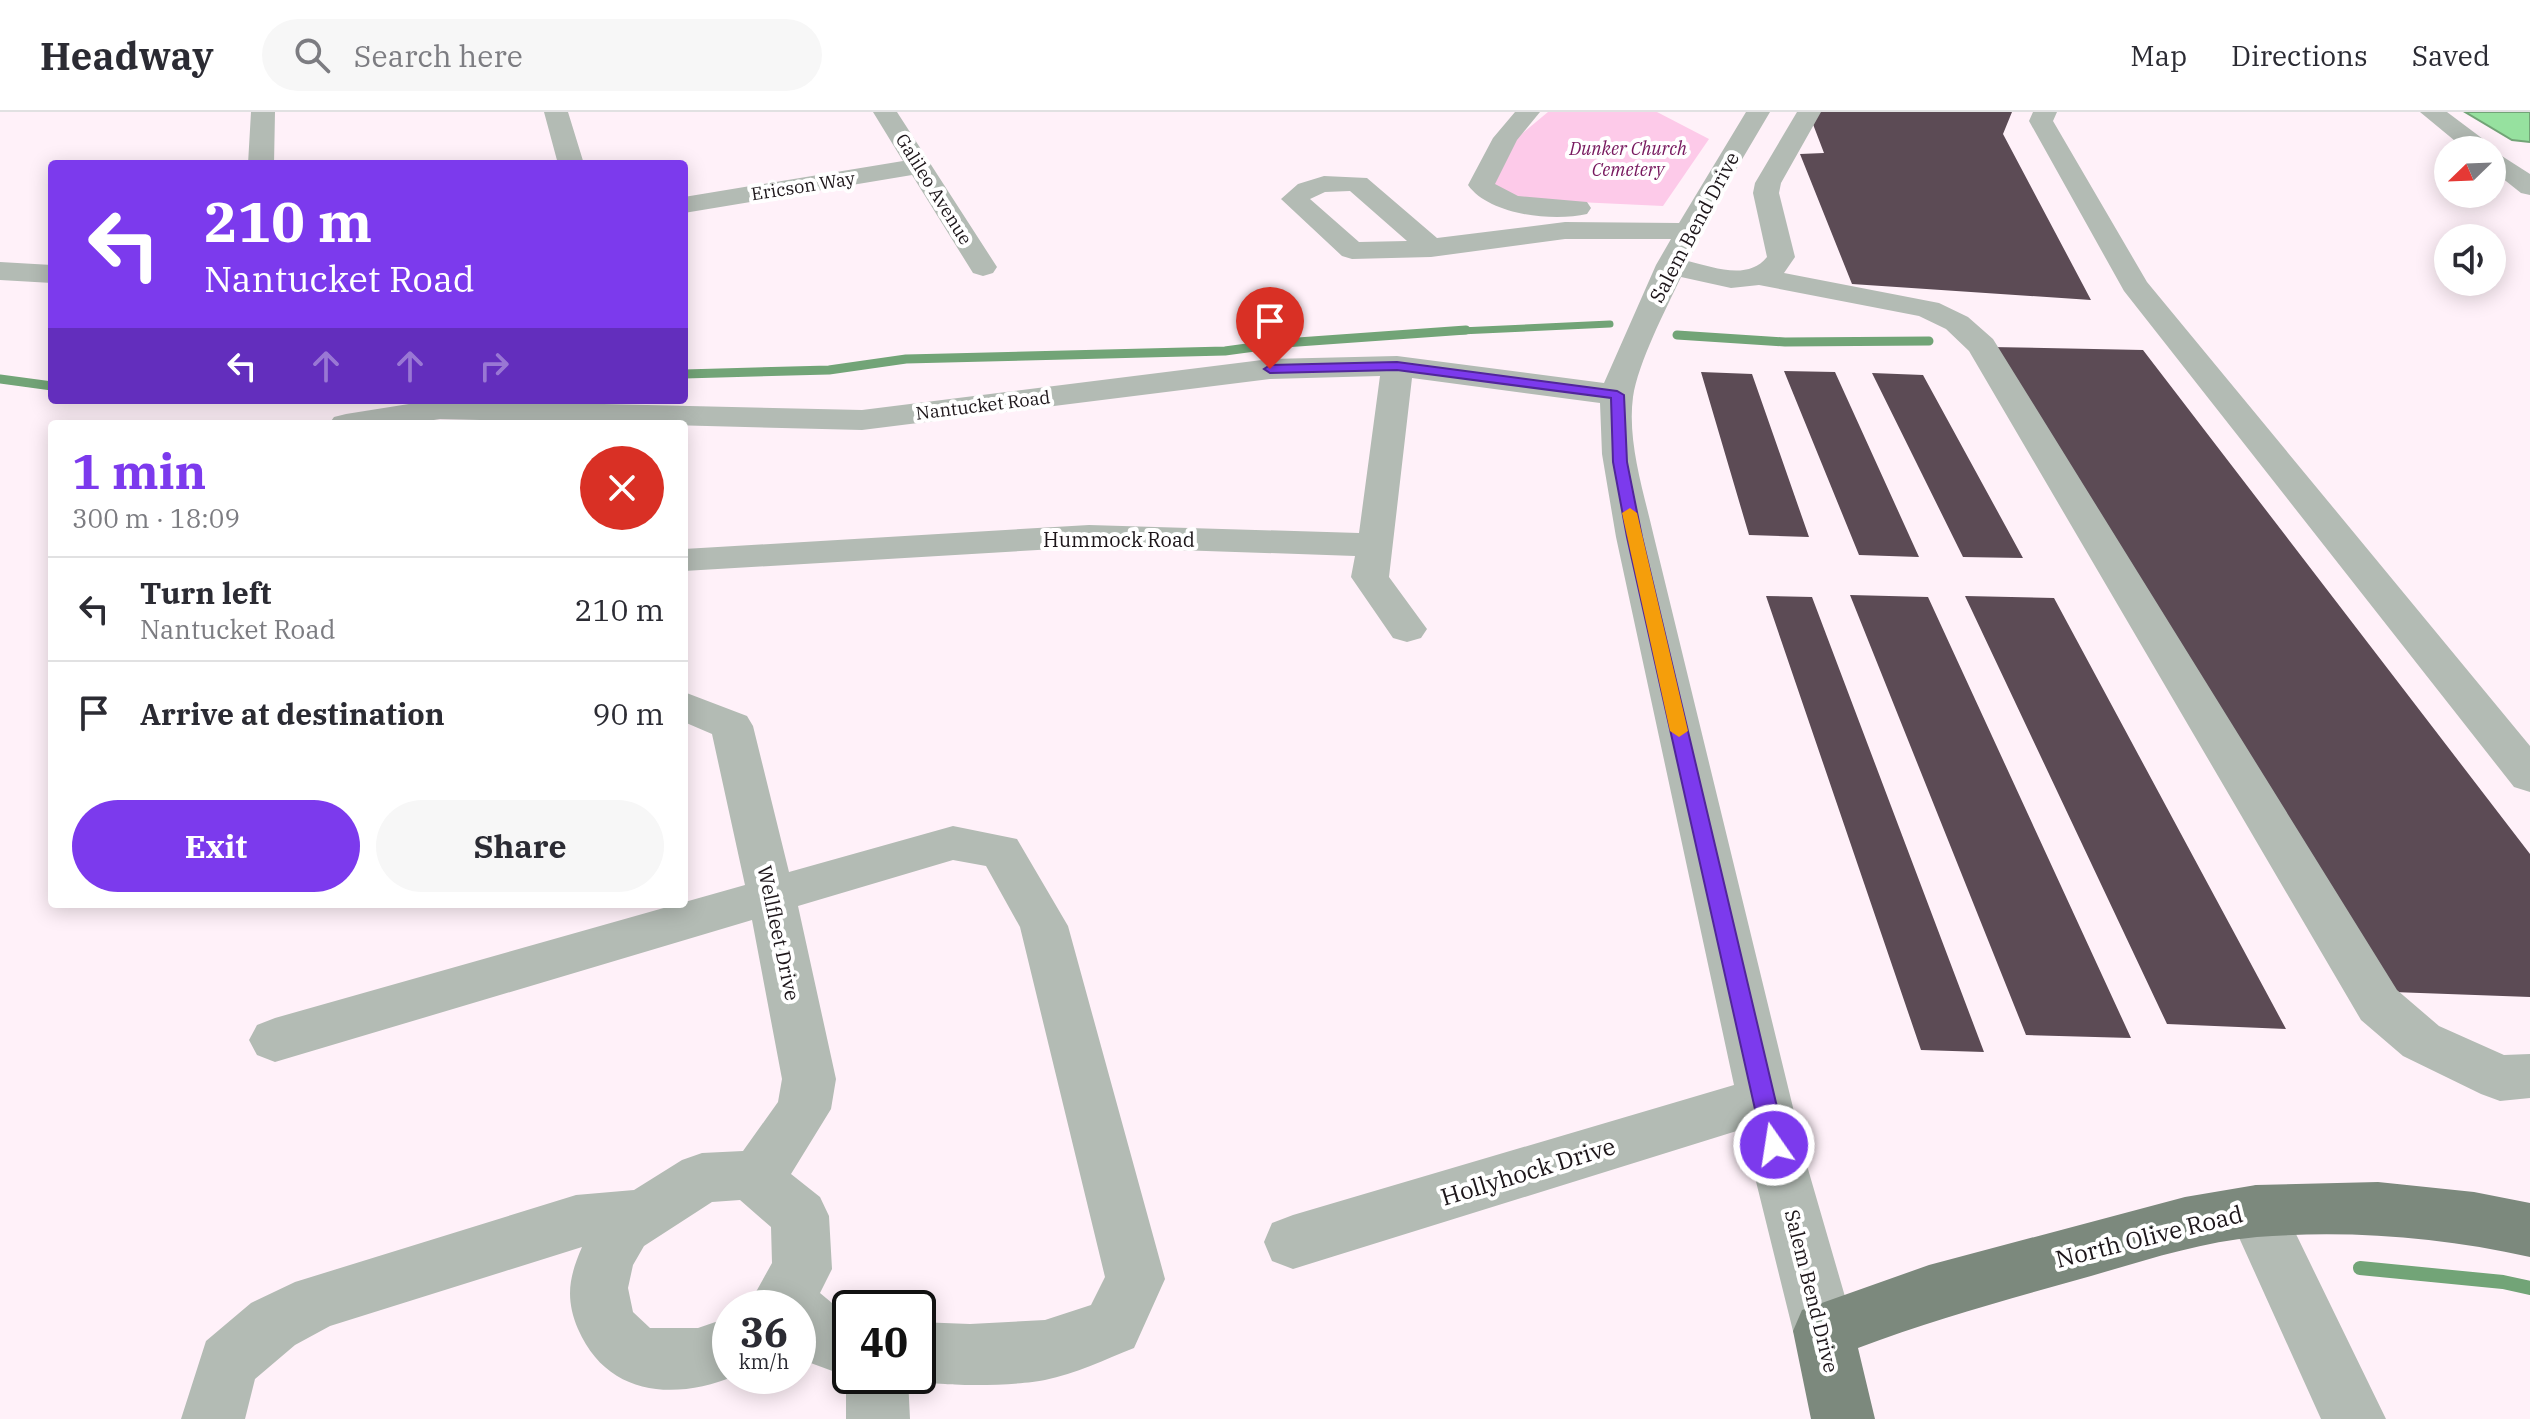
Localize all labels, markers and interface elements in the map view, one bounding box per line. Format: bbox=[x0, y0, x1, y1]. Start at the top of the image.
search box bbox=[262, 19, 822, 91]
text: Headway bbox=[40, 31, 214, 80]
icon: search bbox=[290, 33, 334, 77]
text: Search here bbox=[354, 36, 523, 75]
text: Map bbox=[2130, 37, 2187, 74]
text: Directions bbox=[2231, 37, 2368, 74]
text: Saved bbox=[2412, 37, 2490, 74]
street label: Galileo Avenue bbox=[891, 129, 977, 249]
north arrow bbox=[2434, 136, 2506, 208]
map controls bbox=[2434, 136, 2506, 296]
park label: Dunker Church Cemetery bbox=[1568, 137, 1687, 181]
street label: Salem Bend Drive bbox=[1643, 147, 1745, 307]
street label: Ericson Way bbox=[750, 166, 857, 206]
text: 210 m bbox=[204, 185, 372, 257]
icon: left bbox=[72, 192, 176, 296]
button: sound bbox=[2434, 224, 2506, 296]
text: Nantucket Road bbox=[204, 255, 475, 302]
pin bbox=[1236, 287, 1304, 369]
icon: arrive bbox=[1248, 299, 1292, 343]
icon: left bbox=[220, 344, 264, 388]
icon: ahead bbox=[304, 344, 348, 388]
icon: ahead bbox=[388, 344, 432, 388]
icon: right bbox=[472, 344, 516, 388]
street label: Nantucket Road bbox=[914, 385, 1052, 425]
text: 1 min bbox=[72, 440, 206, 502]
button: close bbox=[580, 446, 664, 530]
text: 300 m · 18:09 bbox=[72, 501, 240, 535]
street label: Hummock Road bbox=[1043, 526, 1195, 553]
text: Turn left bbox=[140, 573, 272, 612]
icon: left bbox=[72, 587, 116, 631]
text: 210 m bbox=[574, 590, 664, 629]
text: Nantucket Road bbox=[140, 612, 336, 646]
icon: arrive bbox=[72, 691, 116, 735]
text: Arrive at destination bbox=[140, 694, 445, 733]
text: 90 m bbox=[592, 694, 664, 733]
button: Exit bbox=[72, 800, 360, 892]
button: Share bbox=[376, 800, 664, 892]
street label: Wellfleet Drive bbox=[752, 863, 806, 1003]
position arrow bbox=[1732, 1103, 1816, 1187]
street label: Hollyhock Drive bbox=[1437, 1129, 1619, 1213]
street label: North Olive Road bbox=[2052, 1197, 2246, 1275]
street label: Salem Bend Drive bbox=[1779, 1207, 1845, 1375]
speed limit sign: 40 bbox=[832, 1290, 936, 1394]
text: 36 bbox=[740, 1306, 788, 1358]
text: km/h bbox=[739, 1348, 789, 1375]

